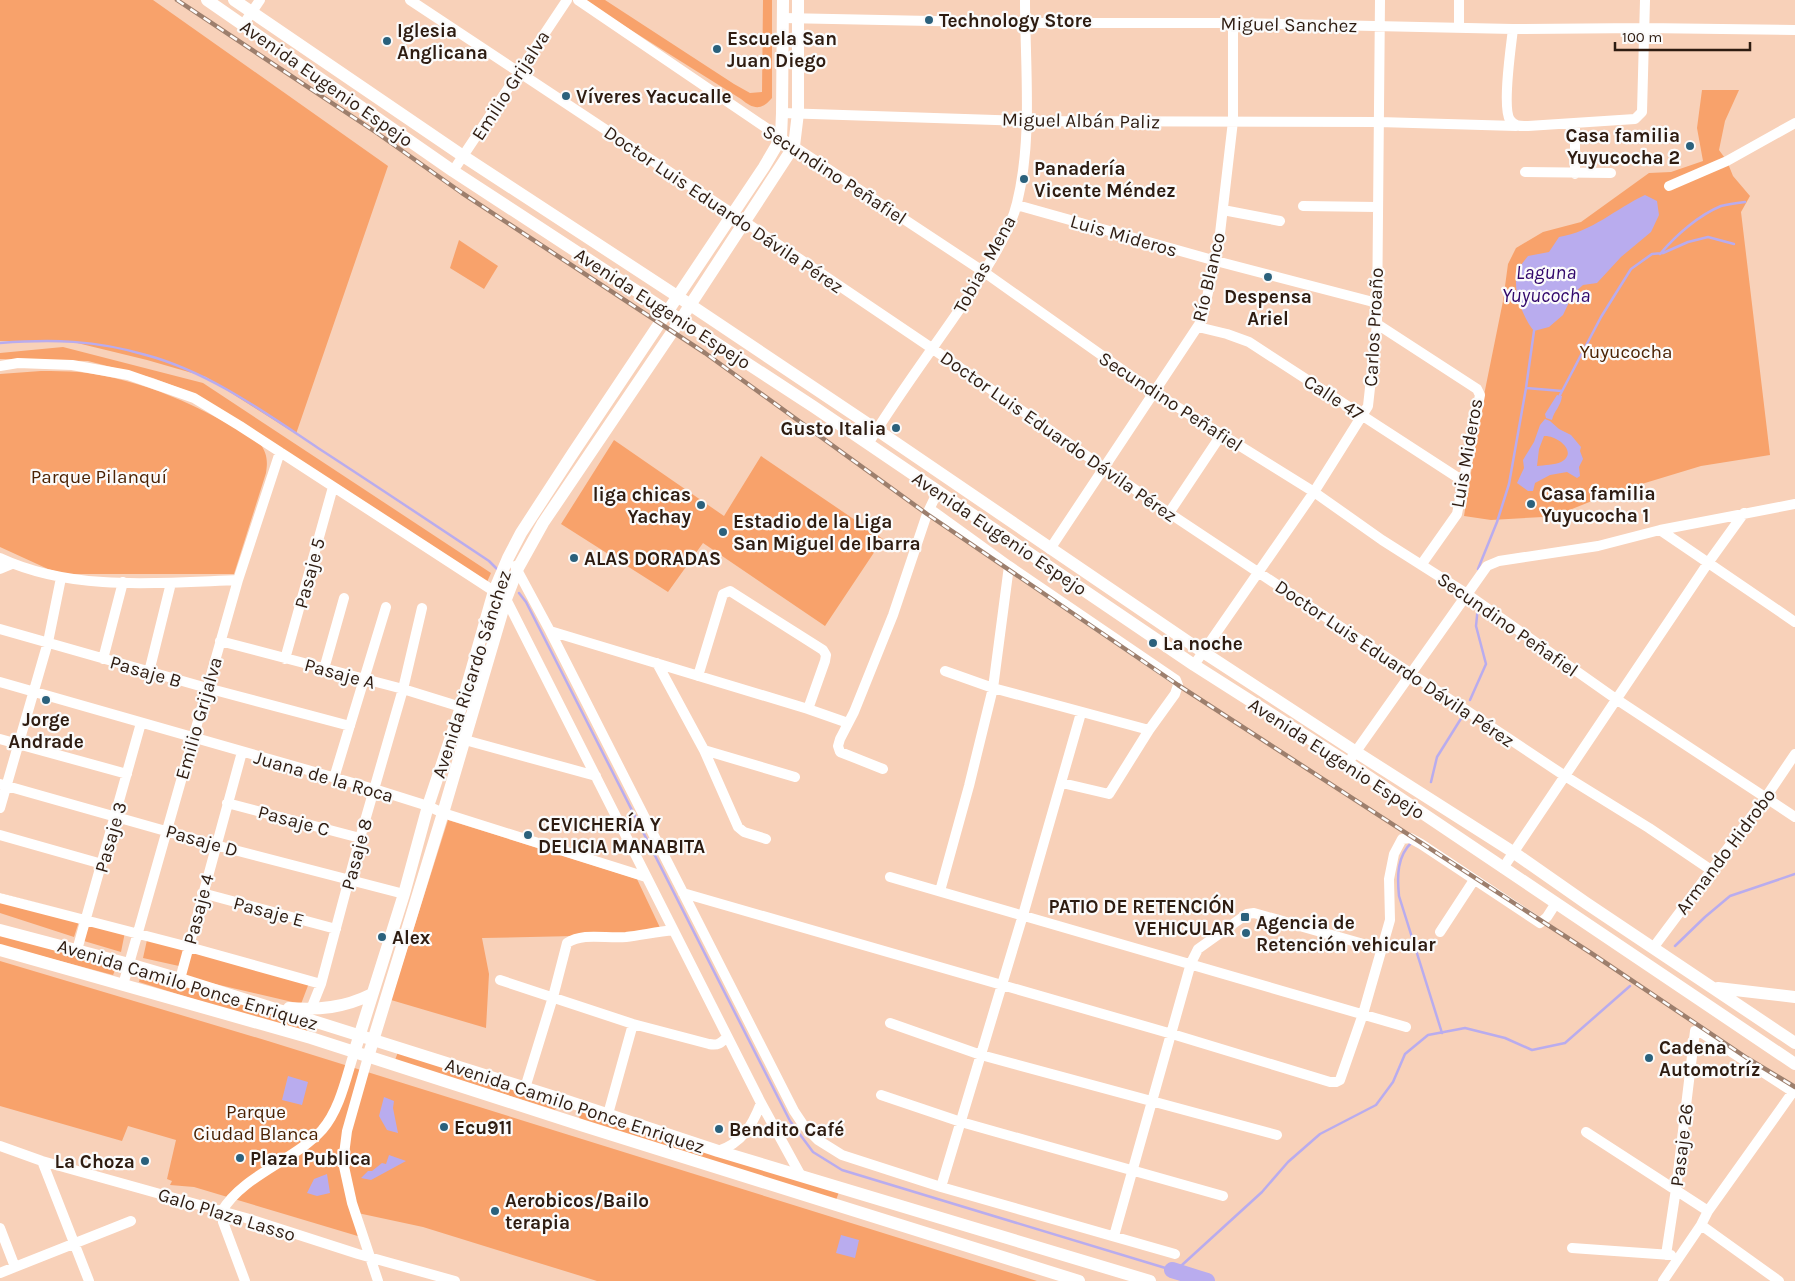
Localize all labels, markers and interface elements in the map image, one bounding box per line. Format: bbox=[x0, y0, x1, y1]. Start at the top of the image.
place label: Technology Store bbox=[939, 10, 1092, 32]
street label: Miguel Sanchez bbox=[1220, 13, 1358, 37]
marker: Technology Store bbox=[923, 14, 935, 26]
street label: Avenida Eugenio Espejo bbox=[236, 16, 417, 152]
place label: Iglesia Anglicana bbox=[397, 20, 488, 64]
scale bar bbox=[1615, 20, 1750, 52]
street label: Emilio Grijalva bbox=[467, 27, 555, 145]
place label: Escuela San Juan Diego bbox=[727, 28, 837, 72]
text: 100 m bbox=[1622, 28, 1662, 46]
marker: Iglesia Anglicana bbox=[381, 35, 393, 47]
marker: Escuela San Juan Diego bbox=[711, 43, 723, 55]
place label: Víveres Yacucalle bbox=[576, 86, 732, 108]
marker: Víveres Yacucalle bbox=[560, 90, 572, 102]
street label: Miguel Albán Paliz bbox=[1002, 109, 1160, 133]
street label: Secundino Peñafiel bbox=[759, 120, 910, 229]
street label: Doctor Luis Eduardo Dávila Pérez bbox=[600, 121, 847, 298]
place label: Casa familia Yuyucocha 2 bbox=[1565, 125, 1680, 169]
marker: Casa familia Yuyucocha 2 bbox=[1684, 140, 1696, 152]
place label: Panadería Vicente Méndez bbox=[1034, 158, 1176, 202]
marker: Panadería Vicente Méndez bbox=[1018, 173, 1030, 185]
street label: Luis Mideros bbox=[1068, 210, 1180, 262]
street label: Tobias Mena bbox=[949, 212, 1021, 317]
street label: Río Blanco bbox=[1188, 230, 1230, 324]
street label: Avenida Eugenio Espejo bbox=[570, 244, 755, 374]
water label: Laguna Yuyucocha bbox=[1502, 261, 1590, 307]
street label: Carlos Proaño bbox=[1360, 267, 1388, 387]
marker: Despensa Ariel bbox=[1262, 271, 1274, 283]
place label: Despensa Ariel bbox=[1224, 286, 1312, 330]
park label: Yuyucocha bbox=[1580, 341, 1672, 363]
street label: Doctor Luis Eduardo Dávila Pérez bbox=[936, 346, 1181, 527]
street label: Secundino Peñafiel bbox=[1095, 347, 1246, 456]
street label: Calle 47 bbox=[1300, 370, 1367, 425]
street label: Luis Mideros bbox=[1447, 397, 1487, 510]
place label: Gusto Italia bbox=[781, 418, 886, 440]
marker: Gusto Italia bbox=[890, 422, 902, 434]
park label: Parque Pilanquí bbox=[31, 466, 168, 488]
street label: Avenida Eugenio Espejo bbox=[908, 467, 1091, 600]
place label: Casa familia Yuyucocha 1 bbox=[1541, 483, 1656, 527]
place label: liga chicas Yachay bbox=[593, 484, 691, 528]
marker: Casa familia Yuyucocha 1 bbox=[1525, 498, 1537, 510]
marker: liga chicas Yachay bbox=[695, 499, 707, 511]
place label: Estadio de la Liga San Miguel de Ibarra bbox=[733, 511, 921, 555]
marker: Estadio de la Liga San Miguel de Ibarra bbox=[717, 526, 729, 538]
street label: Pasaje 5 bbox=[290, 535, 330, 611]
place label: ALAS DORADAS bbox=[584, 548, 721, 570]
marker: ALAS DORADAS bbox=[568, 552, 580, 564]
street label: Avenida Ricardo Sánchez bbox=[428, 568, 516, 781]
street label: Secundino Peñafiel bbox=[1433, 568, 1582, 682]
street label: Doctor Luis Eduardo Dávila Pérez bbox=[1271, 575, 1518, 752]
place label: La noche bbox=[1163, 633, 1243, 655]
marker: La noche bbox=[1147, 637, 1159, 649]
street label: Pasaje B bbox=[107, 651, 184, 693]
street label: Emilio Grijalva bbox=[171, 654, 227, 782]
street label: Pasaje A bbox=[302, 654, 378, 694]
marker: Jorge Andrade bbox=[40, 694, 52, 706]
street label: Avenida Eugenio Espejo bbox=[1244, 694, 1429, 824]
place label: Jorge Andrade bbox=[8, 709, 84, 753]
street label: Juana de la Roca bbox=[251, 747, 396, 807]
street label: Armando Hidrobo bbox=[1671, 784, 1780, 919]
street label: Pasaje 3 bbox=[90, 799, 132, 875]
street label: Pasaje C bbox=[255, 801, 332, 841]
place label: CEVICHERÍA Y DELICIA MANABITA bbox=[538, 811, 705, 858]
street label: Pasaje 8 bbox=[337, 816, 377, 893]
street label: Pasaje D bbox=[163, 820, 240, 862]
marker: CEVICHERÍA Y DELICIA MANABITA bbox=[522, 829, 534, 841]
street label: Pasaje 4 bbox=[179, 871, 219, 947]
street label: Pasaje E bbox=[231, 892, 307, 932]
place label: PATIO DE RETENCIÓN VEHICULAR bbox=[1048, 894, 1235, 940]
marker: PATIO DE RETENCIÓN VEHICULAR bbox=[1239, 911, 1251, 923]
place label: Agencia de Retención vehicular bbox=[1256, 912, 1436, 956]
place label: Alex bbox=[392, 927, 431, 949]
marker: Agencia de Retención vehicular bbox=[1240, 927, 1252, 939]
marker: Alex bbox=[376, 931, 388, 943]
street label: Avenida Camilo Ponce Enriquez bbox=[55, 935, 321, 1035]
place label: Cadena Automotríz bbox=[1659, 1037, 1760, 1081]
marker: Cadena Automotríz bbox=[1643, 1052, 1655, 1064]
street label: Avenida Camilo Ponce Enriquez bbox=[442, 1054, 707, 1158]
park label: Parque Ciudad Blanca bbox=[193, 1101, 319, 1145]
street label: Pasaje 26 bbox=[1666, 1102, 1698, 1188]
place label: Ecu911 bbox=[454, 1117, 512, 1139]
place label: Bendito Café bbox=[729, 1119, 844, 1141]
marker: Ecu911 bbox=[438, 1121, 450, 1133]
marker: Bendito Café bbox=[713, 1123, 725, 1135]
place label: Plaza Publica bbox=[250, 1148, 371, 1170]
place label: La Choza bbox=[55, 1151, 135, 1173]
marker: Plaza Publica bbox=[234, 1152, 246, 1164]
marker: La Choza bbox=[139, 1155, 151, 1167]
street label: Galo Plaza Lasso bbox=[155, 1184, 298, 1246]
place label: Aerobicos/Bailo terapia bbox=[505, 1190, 649, 1234]
marker: Aerobicos/Bailo terapia bbox=[489, 1205, 501, 1217]

